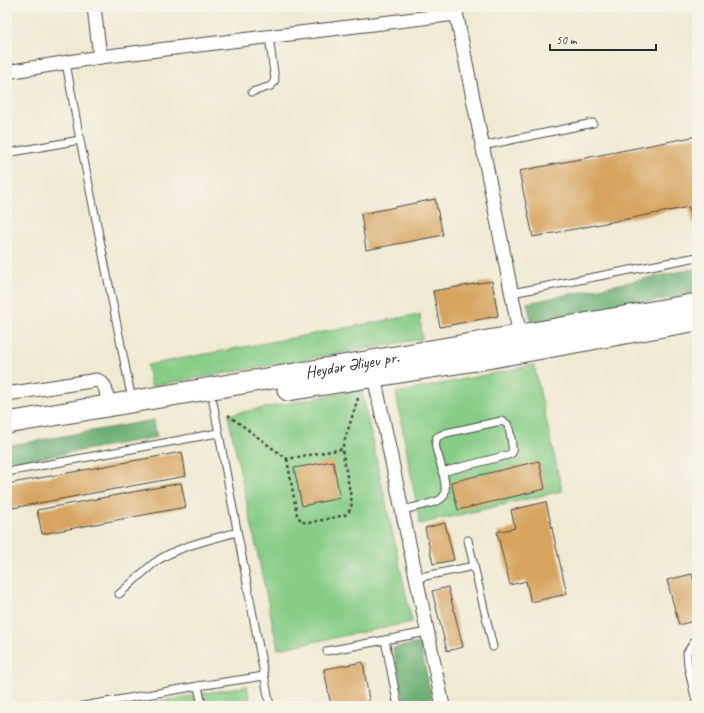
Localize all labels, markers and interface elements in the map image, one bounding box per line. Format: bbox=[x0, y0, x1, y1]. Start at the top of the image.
scale bar bbox=[550, 26, 656, 52]
text: 50 m bbox=[556, 32, 578, 48]
street label: Heydər Əliyev pr. bbox=[304, 346, 401, 383]

